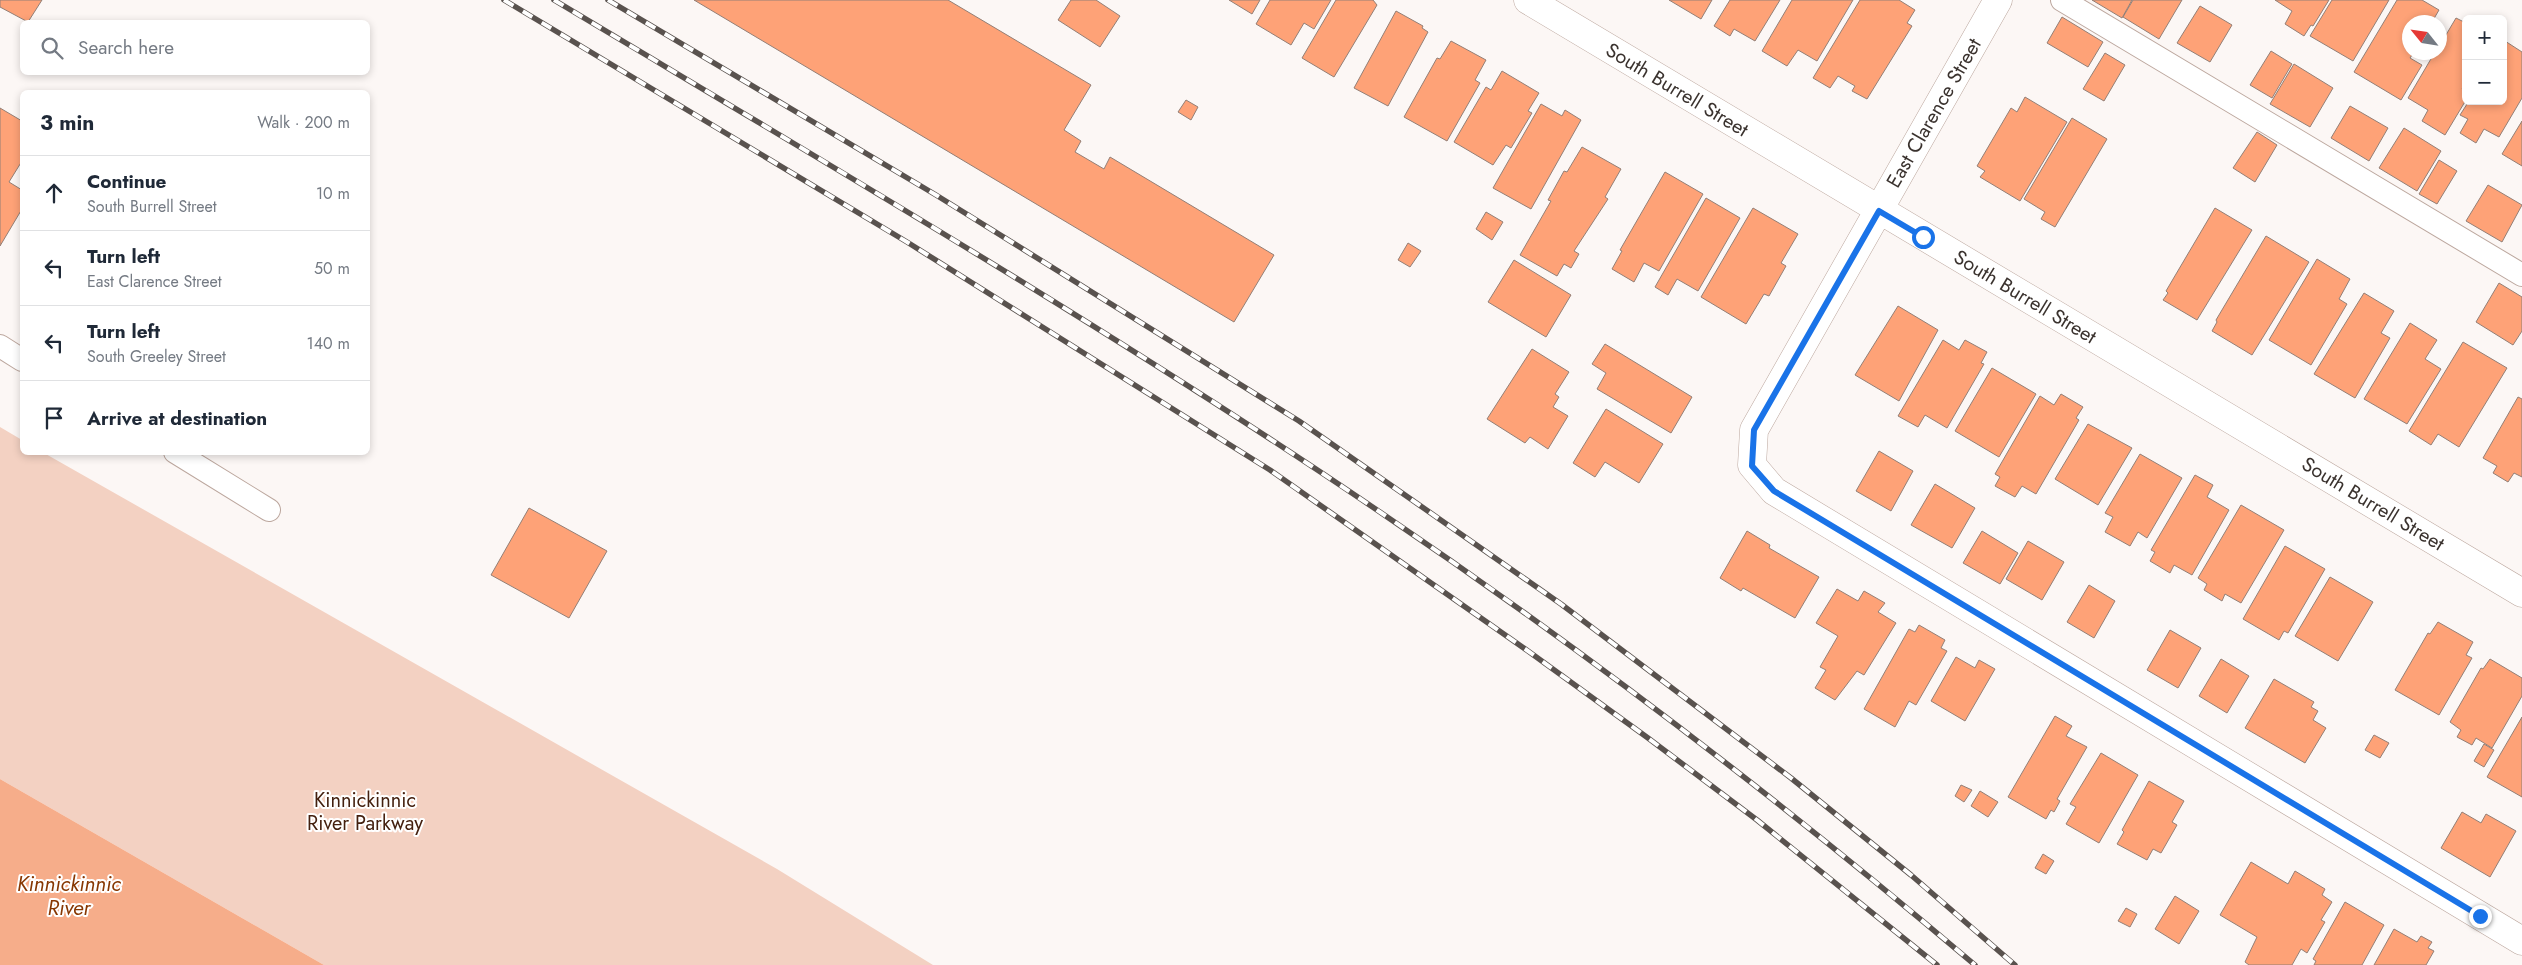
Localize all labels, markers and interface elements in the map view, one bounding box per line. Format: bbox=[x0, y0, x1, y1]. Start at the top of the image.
north arrow bbox=[2402, 15, 2447, 60]
map controls bbox=[2462, 15, 2507, 105]
button: + bbox=[2462, 15, 2507, 60]
search box bbox=[20, 20, 370, 75]
street label: East Clarence Street bbox=[1879, 33, 1989, 193]
icon: search bbox=[38, 34, 66, 62]
text: Search here bbox=[78, 34, 174, 61]
street label: South Burrell Street bbox=[1600, 36, 1754, 144]
button: − bbox=[2462, 60, 2507, 105]
text: 3 min bbox=[40, 108, 94, 138]
text: Walk · 200 m bbox=[257, 111, 350, 134]
text: Continue bbox=[87, 168, 166, 195]
icon: ahead bbox=[40, 179, 68, 207]
text: 10 m bbox=[316, 182, 350, 205]
text: South Burrell Street bbox=[87, 195, 217, 218]
route start bbox=[1912, 226, 1935, 249]
text: Turn left bbox=[87, 243, 160, 270]
street label: South Burrell Street bbox=[1948, 243, 2102, 351]
icon: left bbox=[40, 254, 68, 282]
text: 50 m bbox=[314, 257, 350, 280]
text: East Clarence Street bbox=[87, 270, 222, 293]
text: Turn left bbox=[87, 318, 160, 345]
icon: left bbox=[40, 329, 68, 357]
text: 140 m bbox=[307, 332, 350, 355]
text: South Greeley Street bbox=[87, 345, 226, 368]
icon: arrive bbox=[40, 404, 68, 432]
text: Arrive at destination bbox=[87, 405, 267, 432]
street label: South Burrell Street bbox=[2296, 450, 2450, 558]
park label: Kinnickinnic River Parkway bbox=[307, 786, 423, 838]
water label: Kinnickinnic River bbox=[17, 869, 121, 923]
route end bbox=[2469, 905, 2492, 928]

